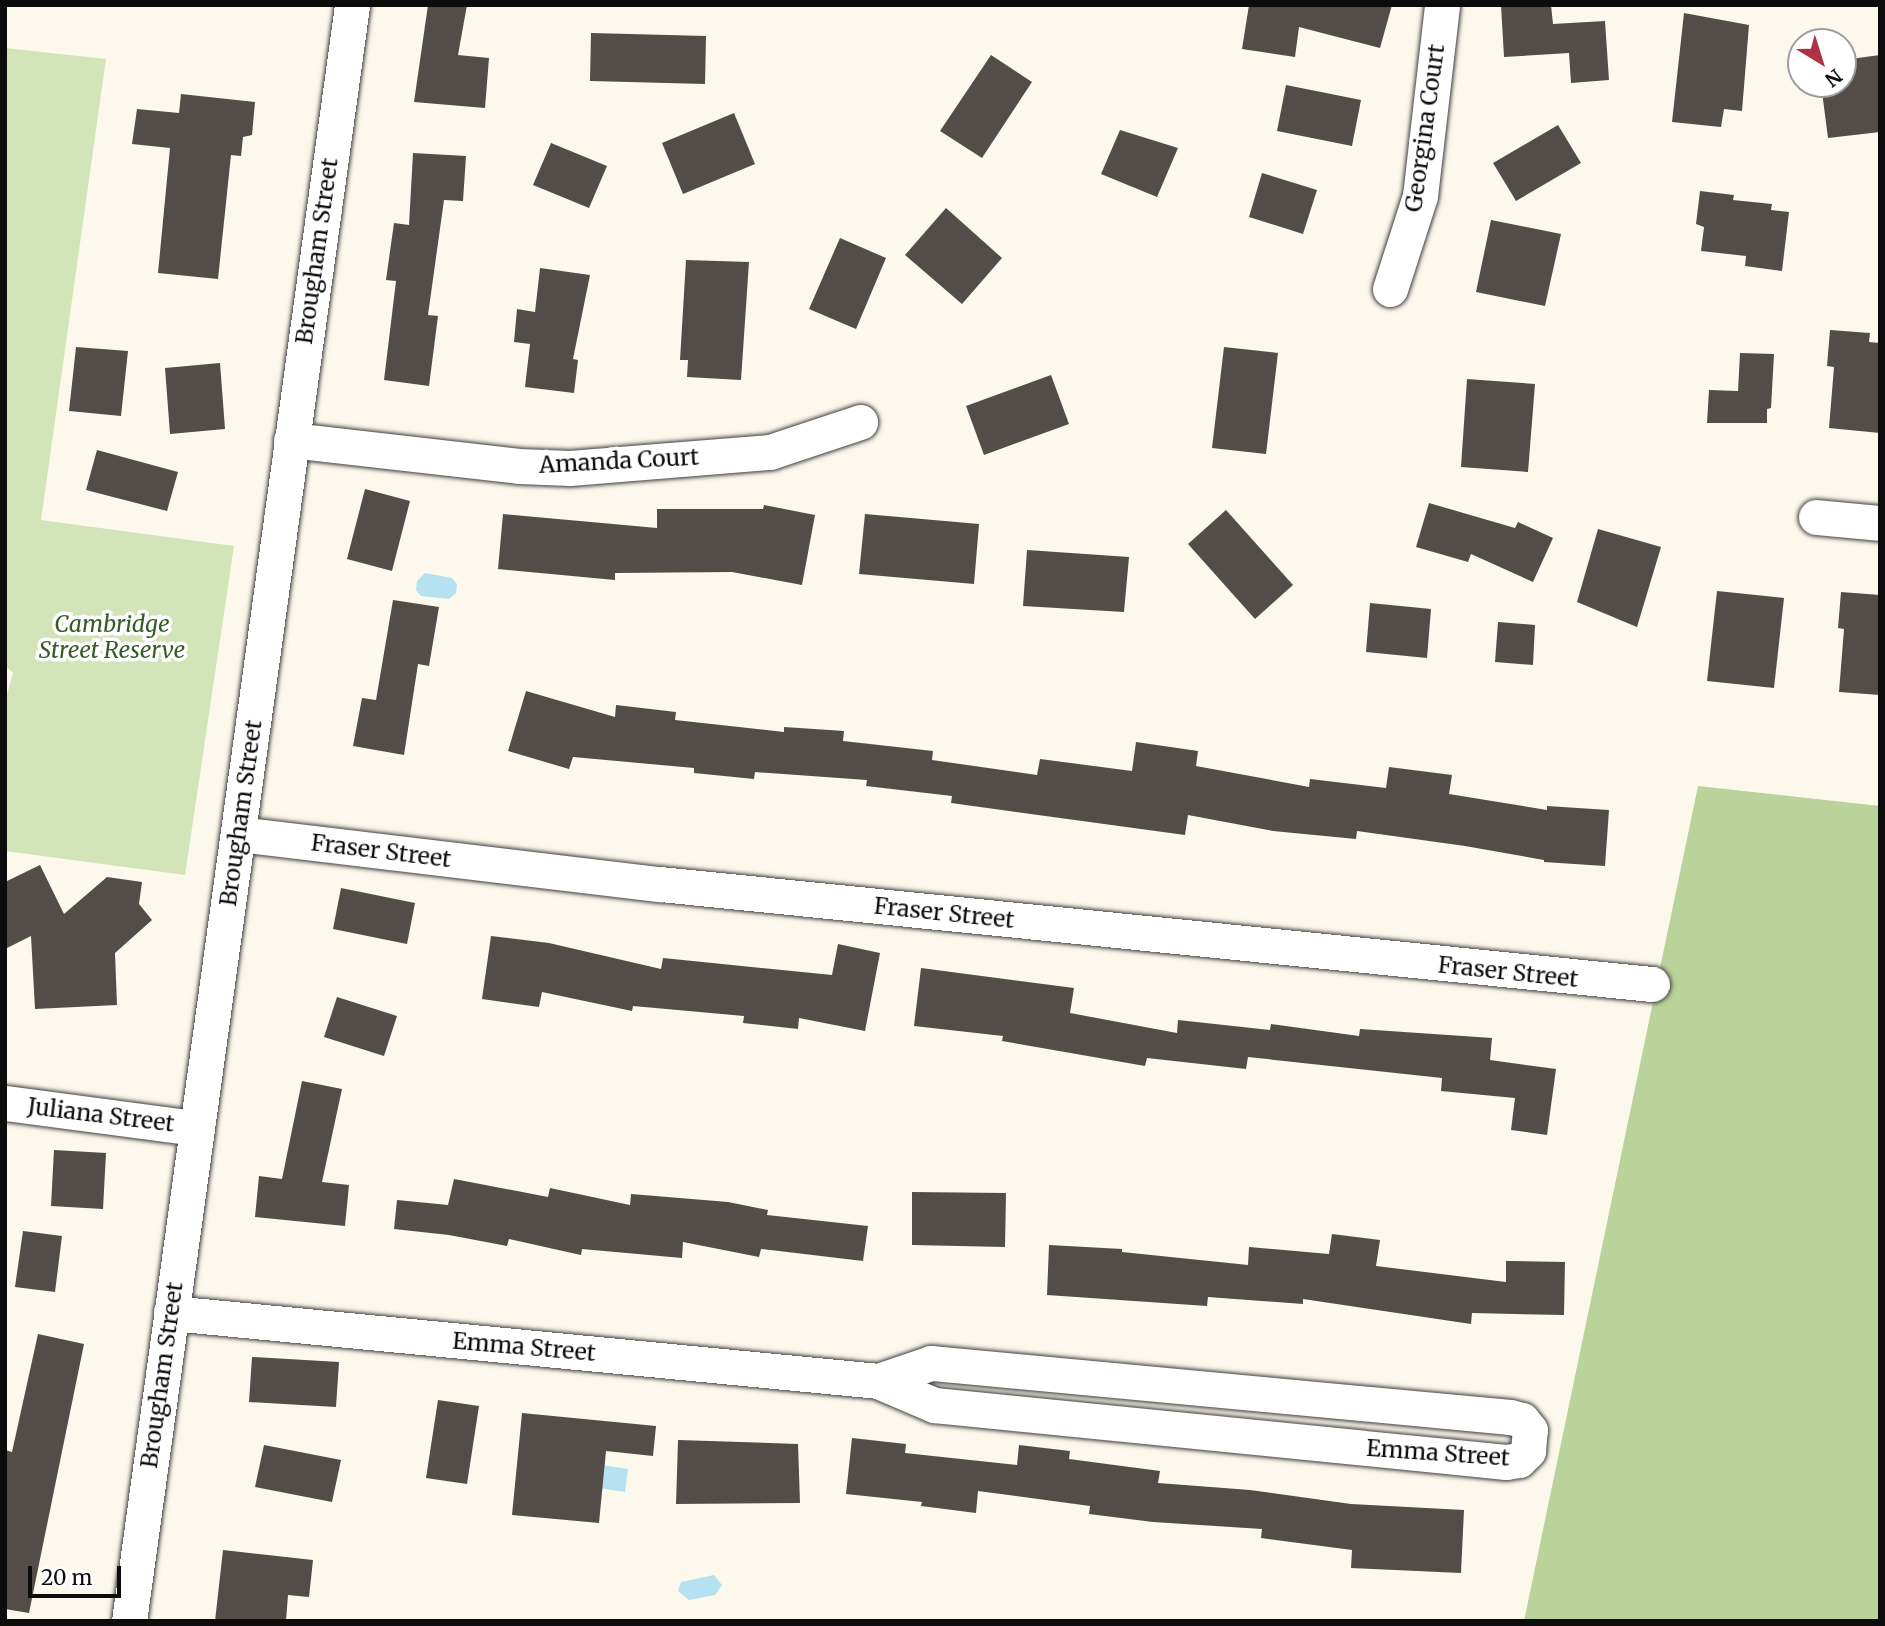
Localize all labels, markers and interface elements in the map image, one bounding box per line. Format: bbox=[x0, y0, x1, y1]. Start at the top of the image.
north arrow bbox=[1787, 28, 1857, 98]
street label: Georgina Court bbox=[1400, 42, 1450, 214]
text: N bbox=[1820, 64, 1847, 92]
street label: Brougham Street bbox=[290, 156, 344, 346]
street label: Amanda Court bbox=[538, 443, 700, 479]
park label: Cambridge Street Reserve bbox=[39, 610, 185, 664]
street label: Brougham Street bbox=[214, 718, 268, 908]
street label: Fraser Street bbox=[309, 829, 453, 873]
street label: Fraser Street bbox=[873, 892, 1015, 934]
street label: Fraser Street bbox=[1437, 951, 1579, 993]
street label: Juliana Street bbox=[26, 1092, 176, 1138]
street label: Brougham Street bbox=[135, 1280, 189, 1470]
street label: Emma Street bbox=[451, 1327, 597, 1367]
street label: Emma Street bbox=[1365, 1434, 1511, 1472]
scale bar bbox=[32, 1552, 124, 1596]
text: 20 m bbox=[41, 1564, 92, 1591]

